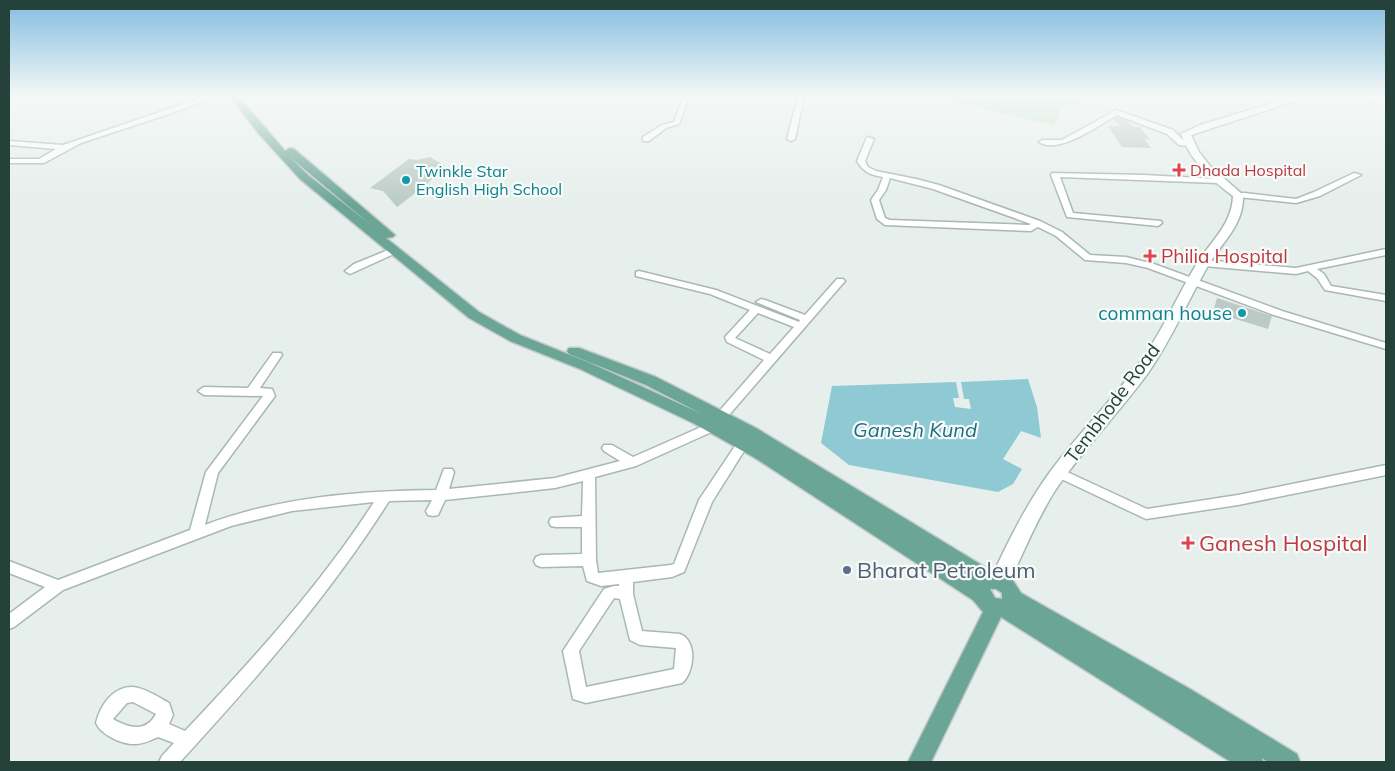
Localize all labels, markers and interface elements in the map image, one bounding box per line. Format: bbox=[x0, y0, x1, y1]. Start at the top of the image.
place label: Dhada Hospital bbox=[1190, 160, 1306, 180]
place label: Twinkle Star English High School bbox=[416, 161, 562, 199]
marker: Dhada Hospital bbox=[1172, 163, 1186, 177]
marker: Twinkle Star English High School bbox=[400, 174, 412, 186]
place label: Philia Hospital bbox=[1161, 244, 1288, 268]
marker: Philia Hospital bbox=[1143, 249, 1157, 263]
place label: comman house bbox=[1098, 301, 1232, 325]
marker: comman house bbox=[1236, 307, 1248, 319]
street label: Tembhode Road bbox=[1059, 338, 1165, 468]
water label: Ganesh Kund bbox=[853, 417, 977, 442]
place label: Ganesh Hospital bbox=[1199, 529, 1368, 557]
marker: Ganesh Hospital bbox=[1181, 536, 1195, 550]
place label: Bharat Petroleum bbox=[857, 556, 1036, 584]
marker: Bharat Petroleum bbox=[841, 564, 853, 576]

